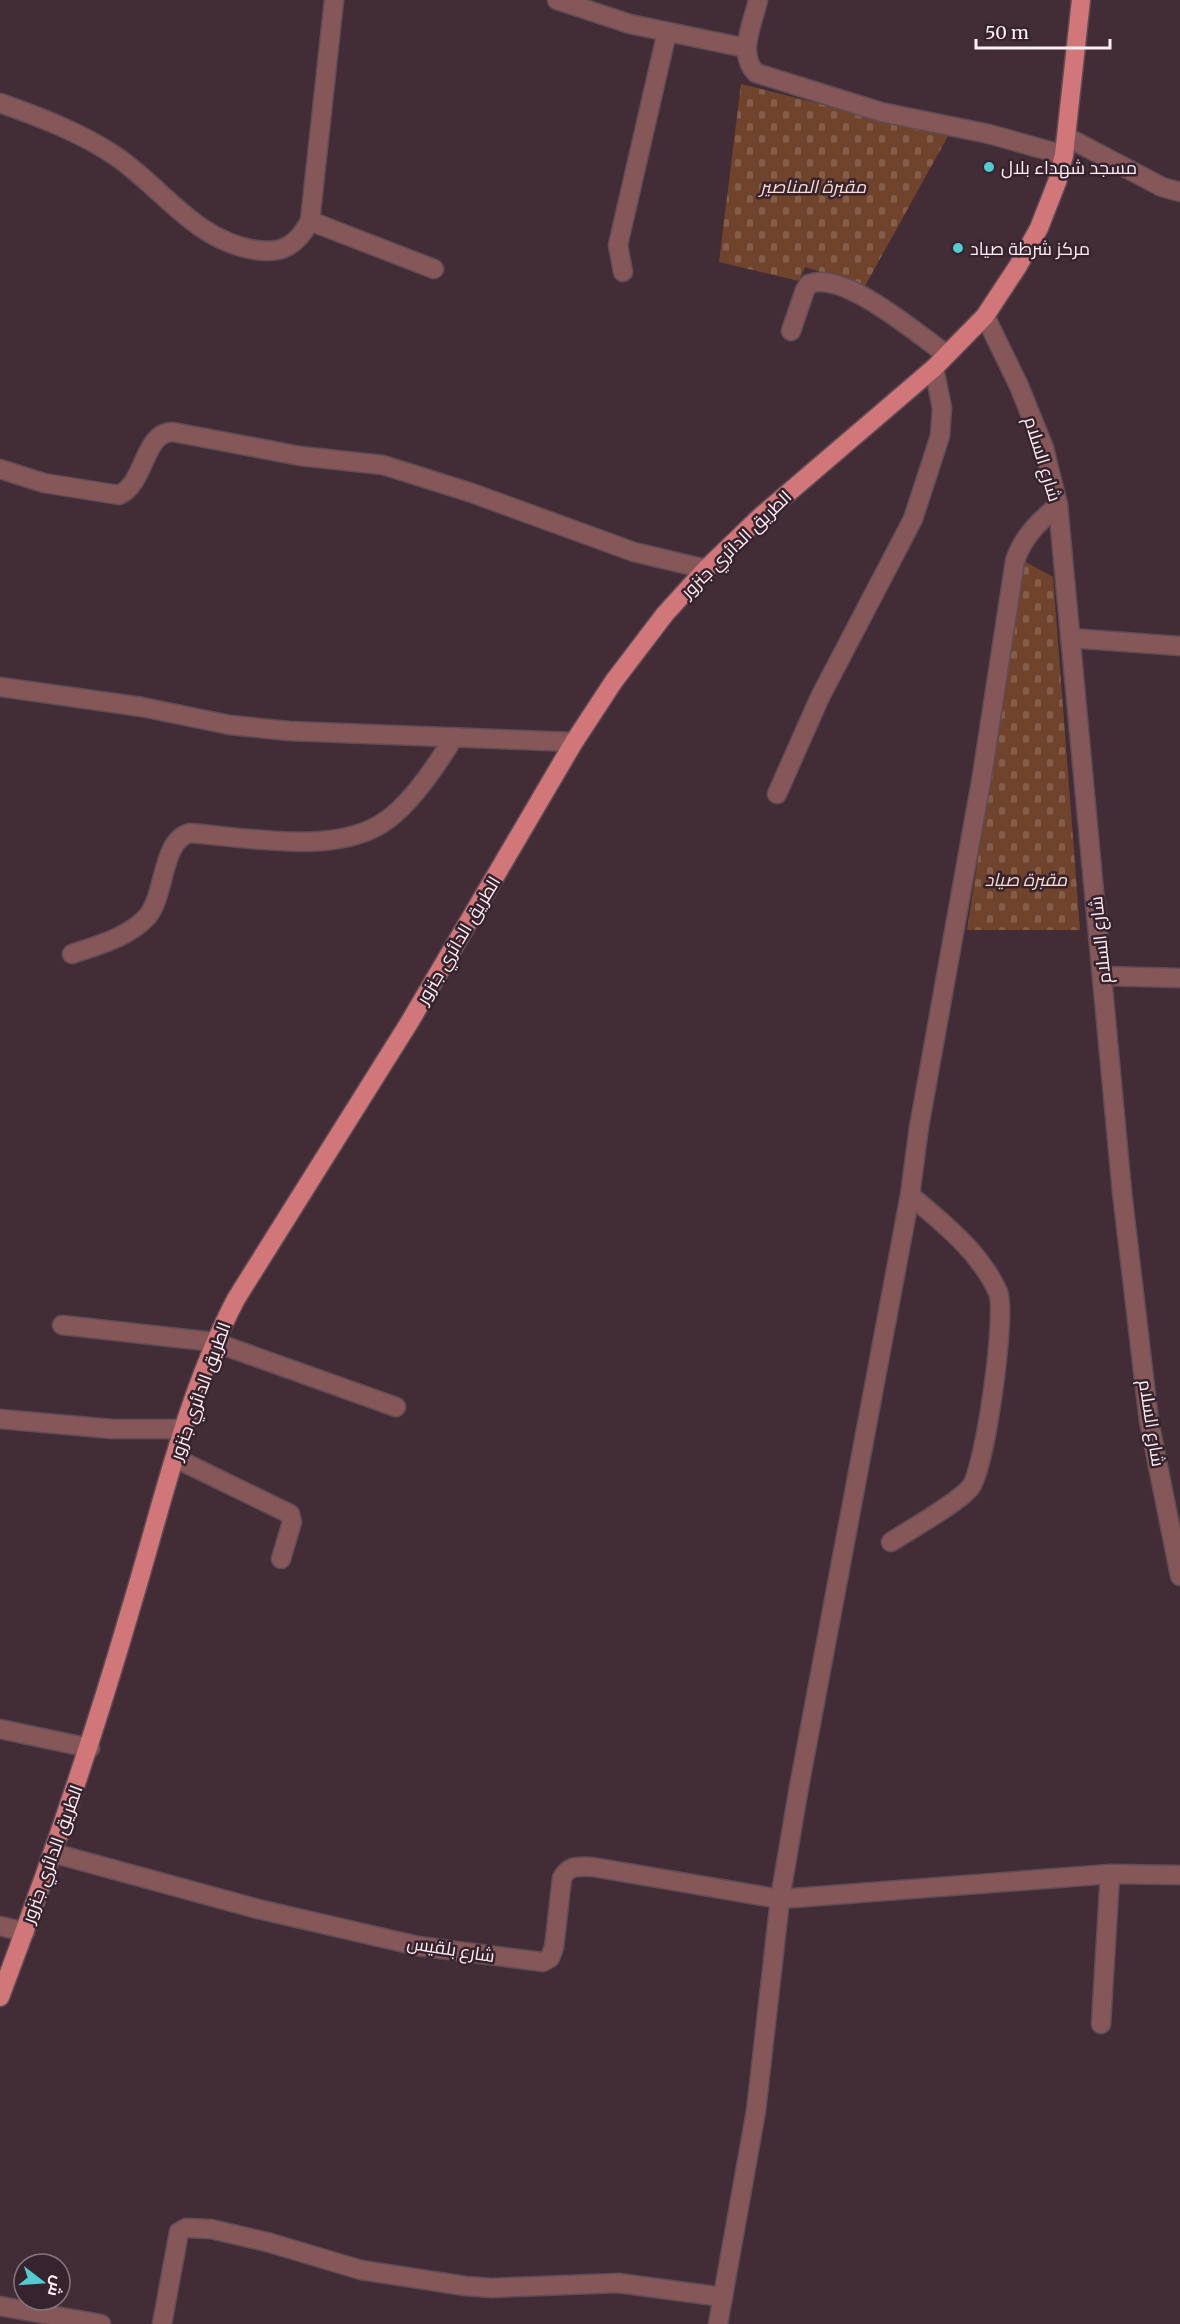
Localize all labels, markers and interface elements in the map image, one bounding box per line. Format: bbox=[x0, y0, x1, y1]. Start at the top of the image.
scale bar bbox=[976, 12, 1110, 50]
text: 50 m bbox=[985, 21, 1029, 44]
place label: مسجد شهداء بلال bbox=[1001, 156, 1137, 179]
marker: مسجد شهداء بلال bbox=[982, 160, 996, 174]
park label: مقبرة المناصير bbox=[758, 175, 867, 198]
place label: مركز شرطة صياد bbox=[970, 237, 1090, 260]
marker: مركز شرطة صياد bbox=[951, 241, 965, 255]
street label: شارع السلام bbox=[1018, 414, 1067, 505]
street label: الطريق الدائري جنزور bbox=[675, 485, 798, 606]
park label: مقبرة صياد bbox=[985, 868, 1068, 891]
street label: الطريق الدائري جنزور bbox=[410, 872, 508, 1011]
street label: شارع السلام bbox=[1084, 895, 1117, 985]
street label: الطريق الدائري جنزور bbox=[164, 1319, 238, 1465]
street label: شارع السلام bbox=[1133, 1378, 1170, 1468]
street label: الطريق الدائري جنزور bbox=[16, 1782, 90, 1928]
street label: شارع بلقيس bbox=[405, 1931, 497, 1968]
north arrow bbox=[12, 2252, 72, 2312]
text: ش bbox=[44, 2274, 69, 2299]

